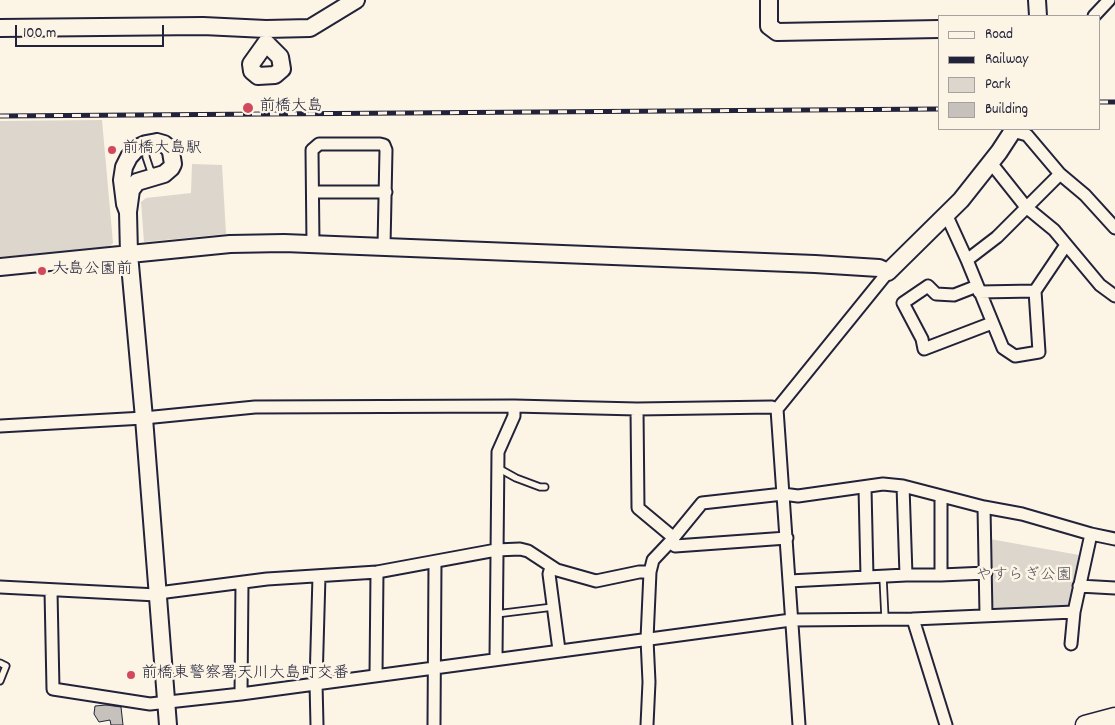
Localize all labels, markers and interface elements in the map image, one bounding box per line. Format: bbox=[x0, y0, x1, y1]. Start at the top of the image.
scale bar bbox=[18, 15, 166, 47]
legend bbox=[938, 15, 1100, 130]
text: 100 m bbox=[23, 23, 56, 45]
text: Road bbox=[985, 24, 1013, 46]
text: Railway bbox=[985, 49, 1028, 71]
text: Park bbox=[985, 74, 1011, 96]
place label: 前橋大島 bbox=[259, 98, 323, 118]
text: Building bbox=[985, 99, 1028, 121]
marker: 前橋大島 bbox=[241, 101, 255, 115]
place label: 前橋大島駅 bbox=[122, 140, 202, 160]
marker: 前橋大島駅 bbox=[106, 144, 118, 156]
place label: 大島公園前 bbox=[52, 261, 132, 281]
marker: 大島公園前 bbox=[36, 265, 48, 277]
park label: やすらぎ公園 bbox=[976, 567, 1072, 587]
place label: 前橋東警察署天川大島町交番 bbox=[141, 665, 349, 685]
marker: 前橋東警察署天川大島町交番 bbox=[125, 669, 137, 681]

